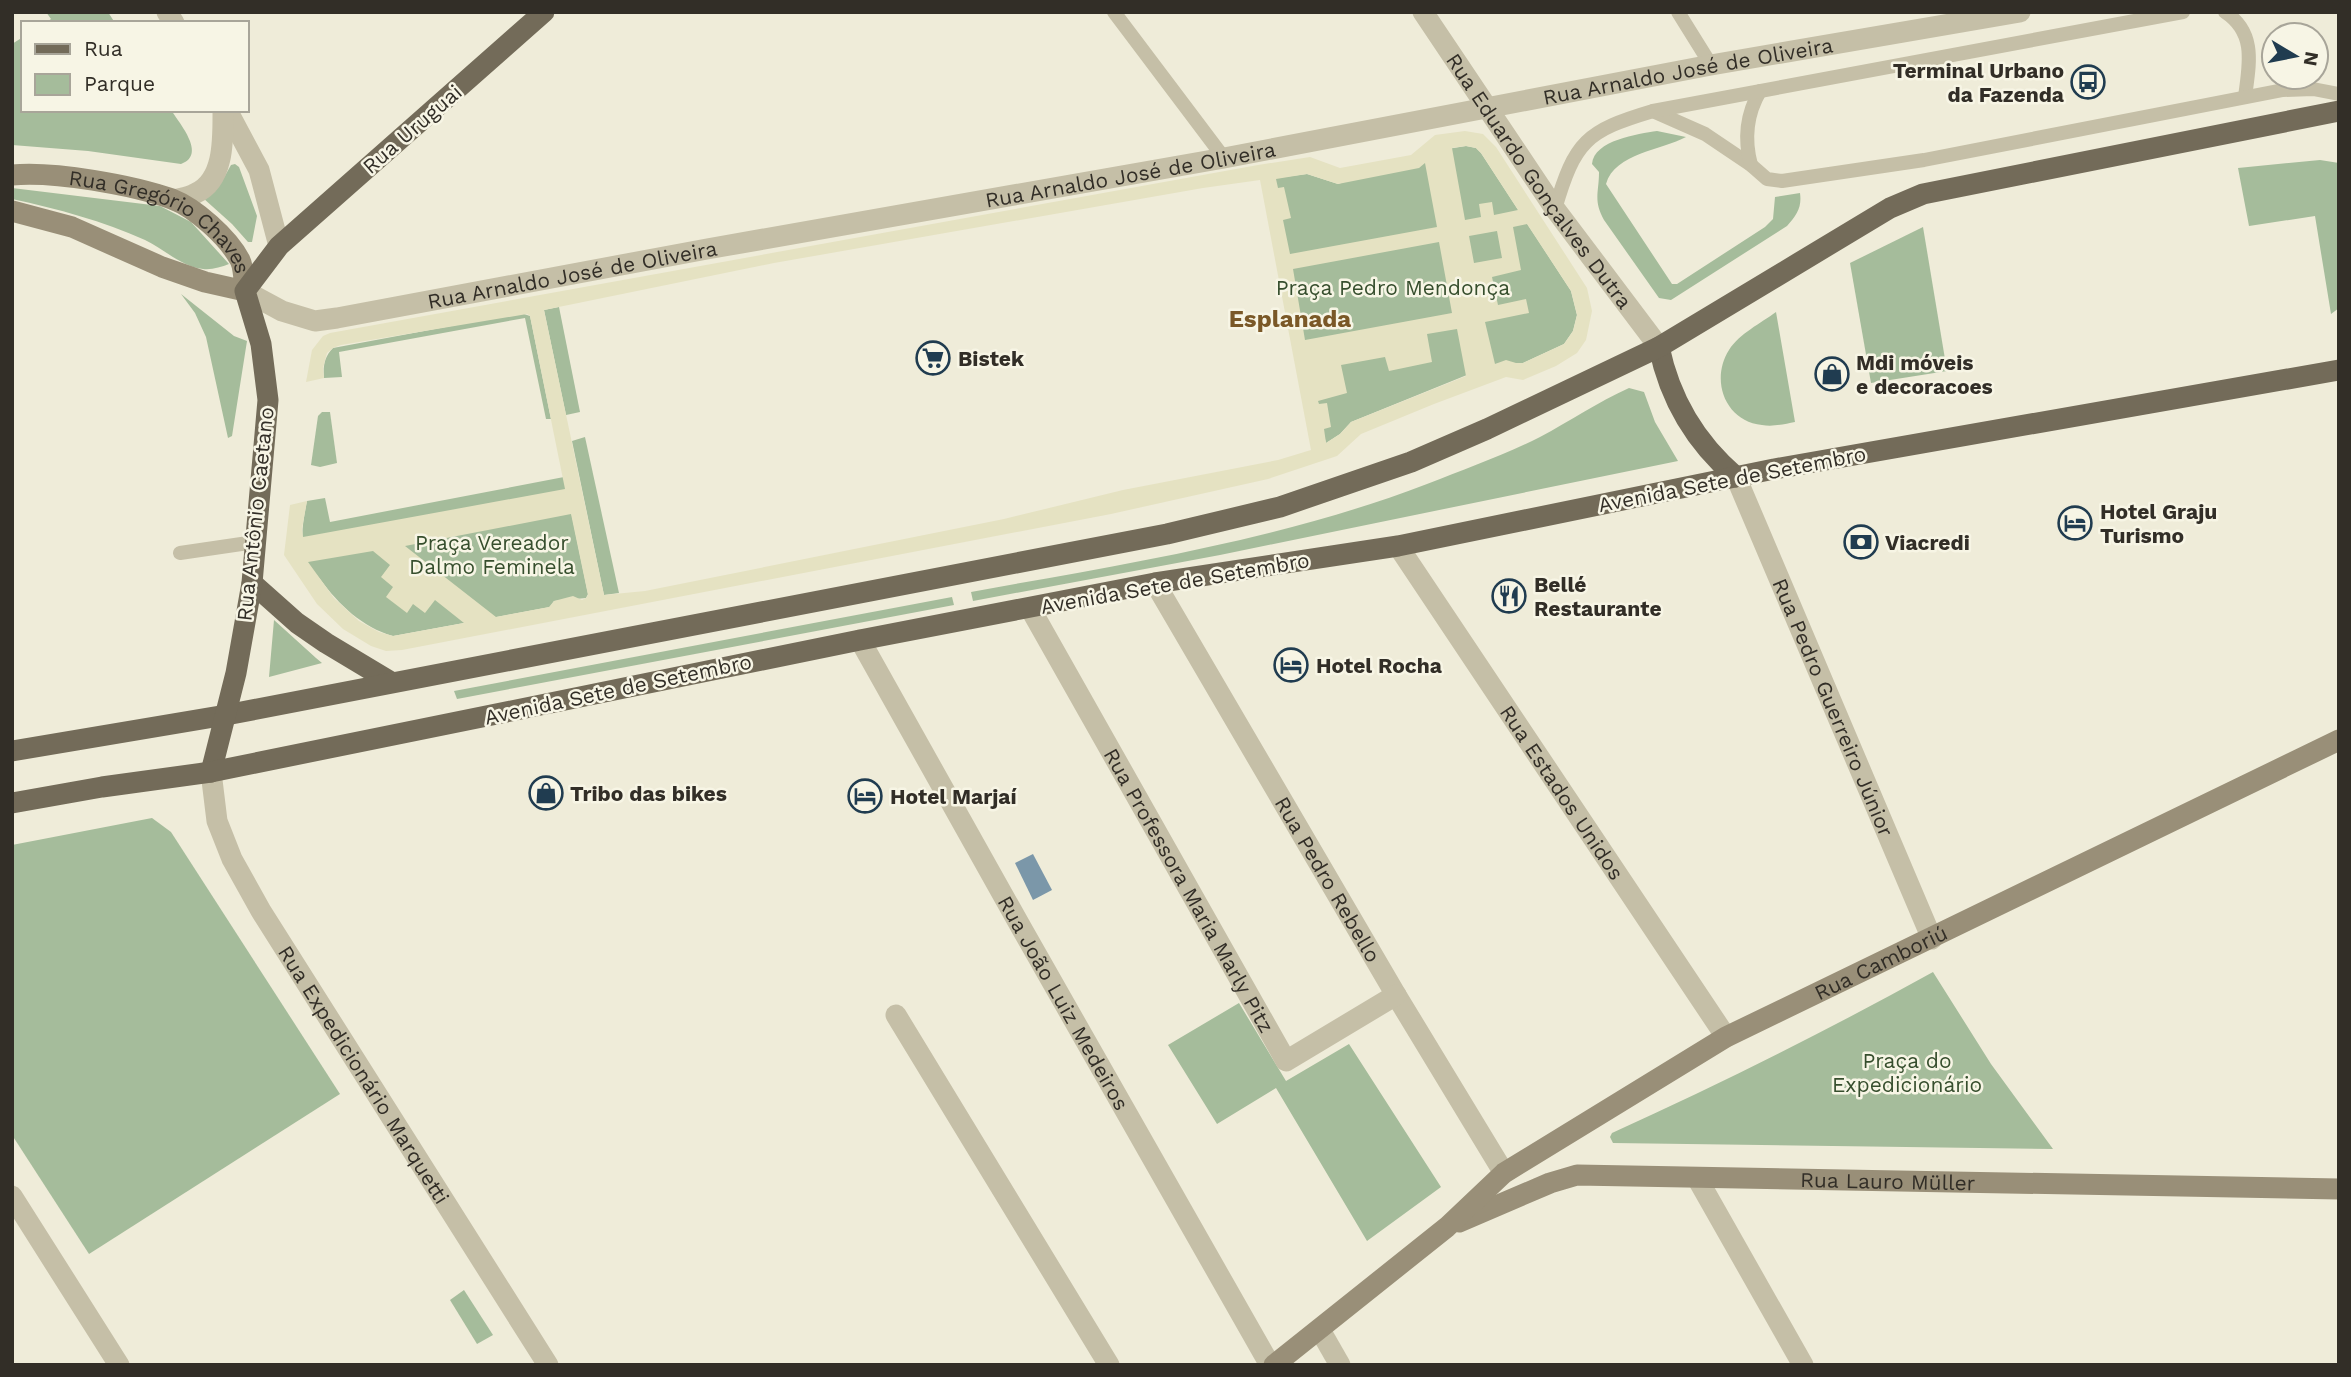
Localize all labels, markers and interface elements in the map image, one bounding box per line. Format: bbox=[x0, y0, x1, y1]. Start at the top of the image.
legend bbox=[21, 21, 248, 112]
north arrow bbox=[2260, 21, 2330, 91]
street label: Rua Arnaldo José de Oliveira bbox=[1541, 32, 1835, 109]
text: Rua bbox=[84, 36, 123, 61]
street label: Rua Eduardo Gonçalves Dutra bbox=[1441, 48, 1638, 313]
text: N bbox=[2299, 50, 2324, 68]
place label: Terminal Urbano da Fazenda bbox=[1893, 58, 2065, 107]
bus stop icon: Terminal Urbano da Fazenda bbox=[2069, 63, 2107, 101]
text: Parque bbox=[84, 71, 155, 96]
street label: Rua Uruguai bbox=[357, 79, 467, 179]
street label: Rua Arnaldo José de Oliveira bbox=[983, 136, 1278, 212]
street label: Rua Gregório Chaves bbox=[67, 164, 256, 276]
street label: Rua Arnaldo José de Oliveira bbox=[425, 235, 719, 313]
park label: Praça Pedro Mendonça bbox=[1276, 275, 1510, 300]
district label: Esplanada bbox=[1229, 305, 1351, 333]
supermarket icon: Bistek bbox=[914, 339, 952, 377]
place label: Bistek bbox=[958, 346, 1025, 371]
place label: Mdi móveis e decoracoes bbox=[1856, 350, 1993, 399]
shop icon: Mdi móveis e decoracoes bbox=[1813, 355, 1851, 393]
street label: Rua Antônio Caetano bbox=[231, 406, 279, 622]
street label: Avenida Sete de Setembro bbox=[1596, 441, 1868, 517]
place label: Hotel Graju Turismo bbox=[2100, 499, 2217, 548]
hotel icon: Hotel Graju Turismo bbox=[2056, 504, 2094, 542]
bank icon: Viacredi bbox=[1842, 523, 1880, 561]
park label: Praça Vereador Dalmo Feminela bbox=[409, 530, 575, 579]
place label: Viacredi bbox=[1885, 530, 1970, 555]
street label: Avenida Sete de Setembro bbox=[1039, 547, 1311, 619]
place label: Bellé Restaurante bbox=[1534, 572, 1662, 621]
street label: Rua Pedro Guerreiro Júnior bbox=[1768, 574, 1900, 840]
restaurant icon: Bellé Restaurante bbox=[1490, 577, 1528, 615]
hotel icon: Hotel Rocha bbox=[1272, 646, 1310, 684]
street label: Avenida Sete de Setembro bbox=[482, 648, 754, 730]
place label: Hotel Rocha bbox=[1316, 653, 1443, 678]
street label: Rua Estados Unidos bbox=[1495, 700, 1630, 884]
street label: Rua Professora Maria Marly Pitz bbox=[1099, 743, 1280, 1037]
shop icon: Tribo das bikes bbox=[527, 774, 565, 812]
hotel icon: Hotel Marjaí bbox=[846, 777, 884, 815]
place label: Tribo das bikes bbox=[570, 781, 727, 806]
place label: Hotel Marjaí bbox=[890, 784, 1017, 809]
street label: Rua Pedro Rebello bbox=[1270, 792, 1386, 966]
street label: Rua João Luiz Medeiros bbox=[993, 891, 1135, 1114]
street label: Rua Camboriú bbox=[1810, 919, 1951, 1005]
street label: Rua Expedicionário Marquetti bbox=[273, 941, 455, 1208]
park label: Praça do Expedicionário bbox=[1832, 1048, 1982, 1097]
street label: Rua Lauro Müller bbox=[1800, 1167, 1976, 1195]

